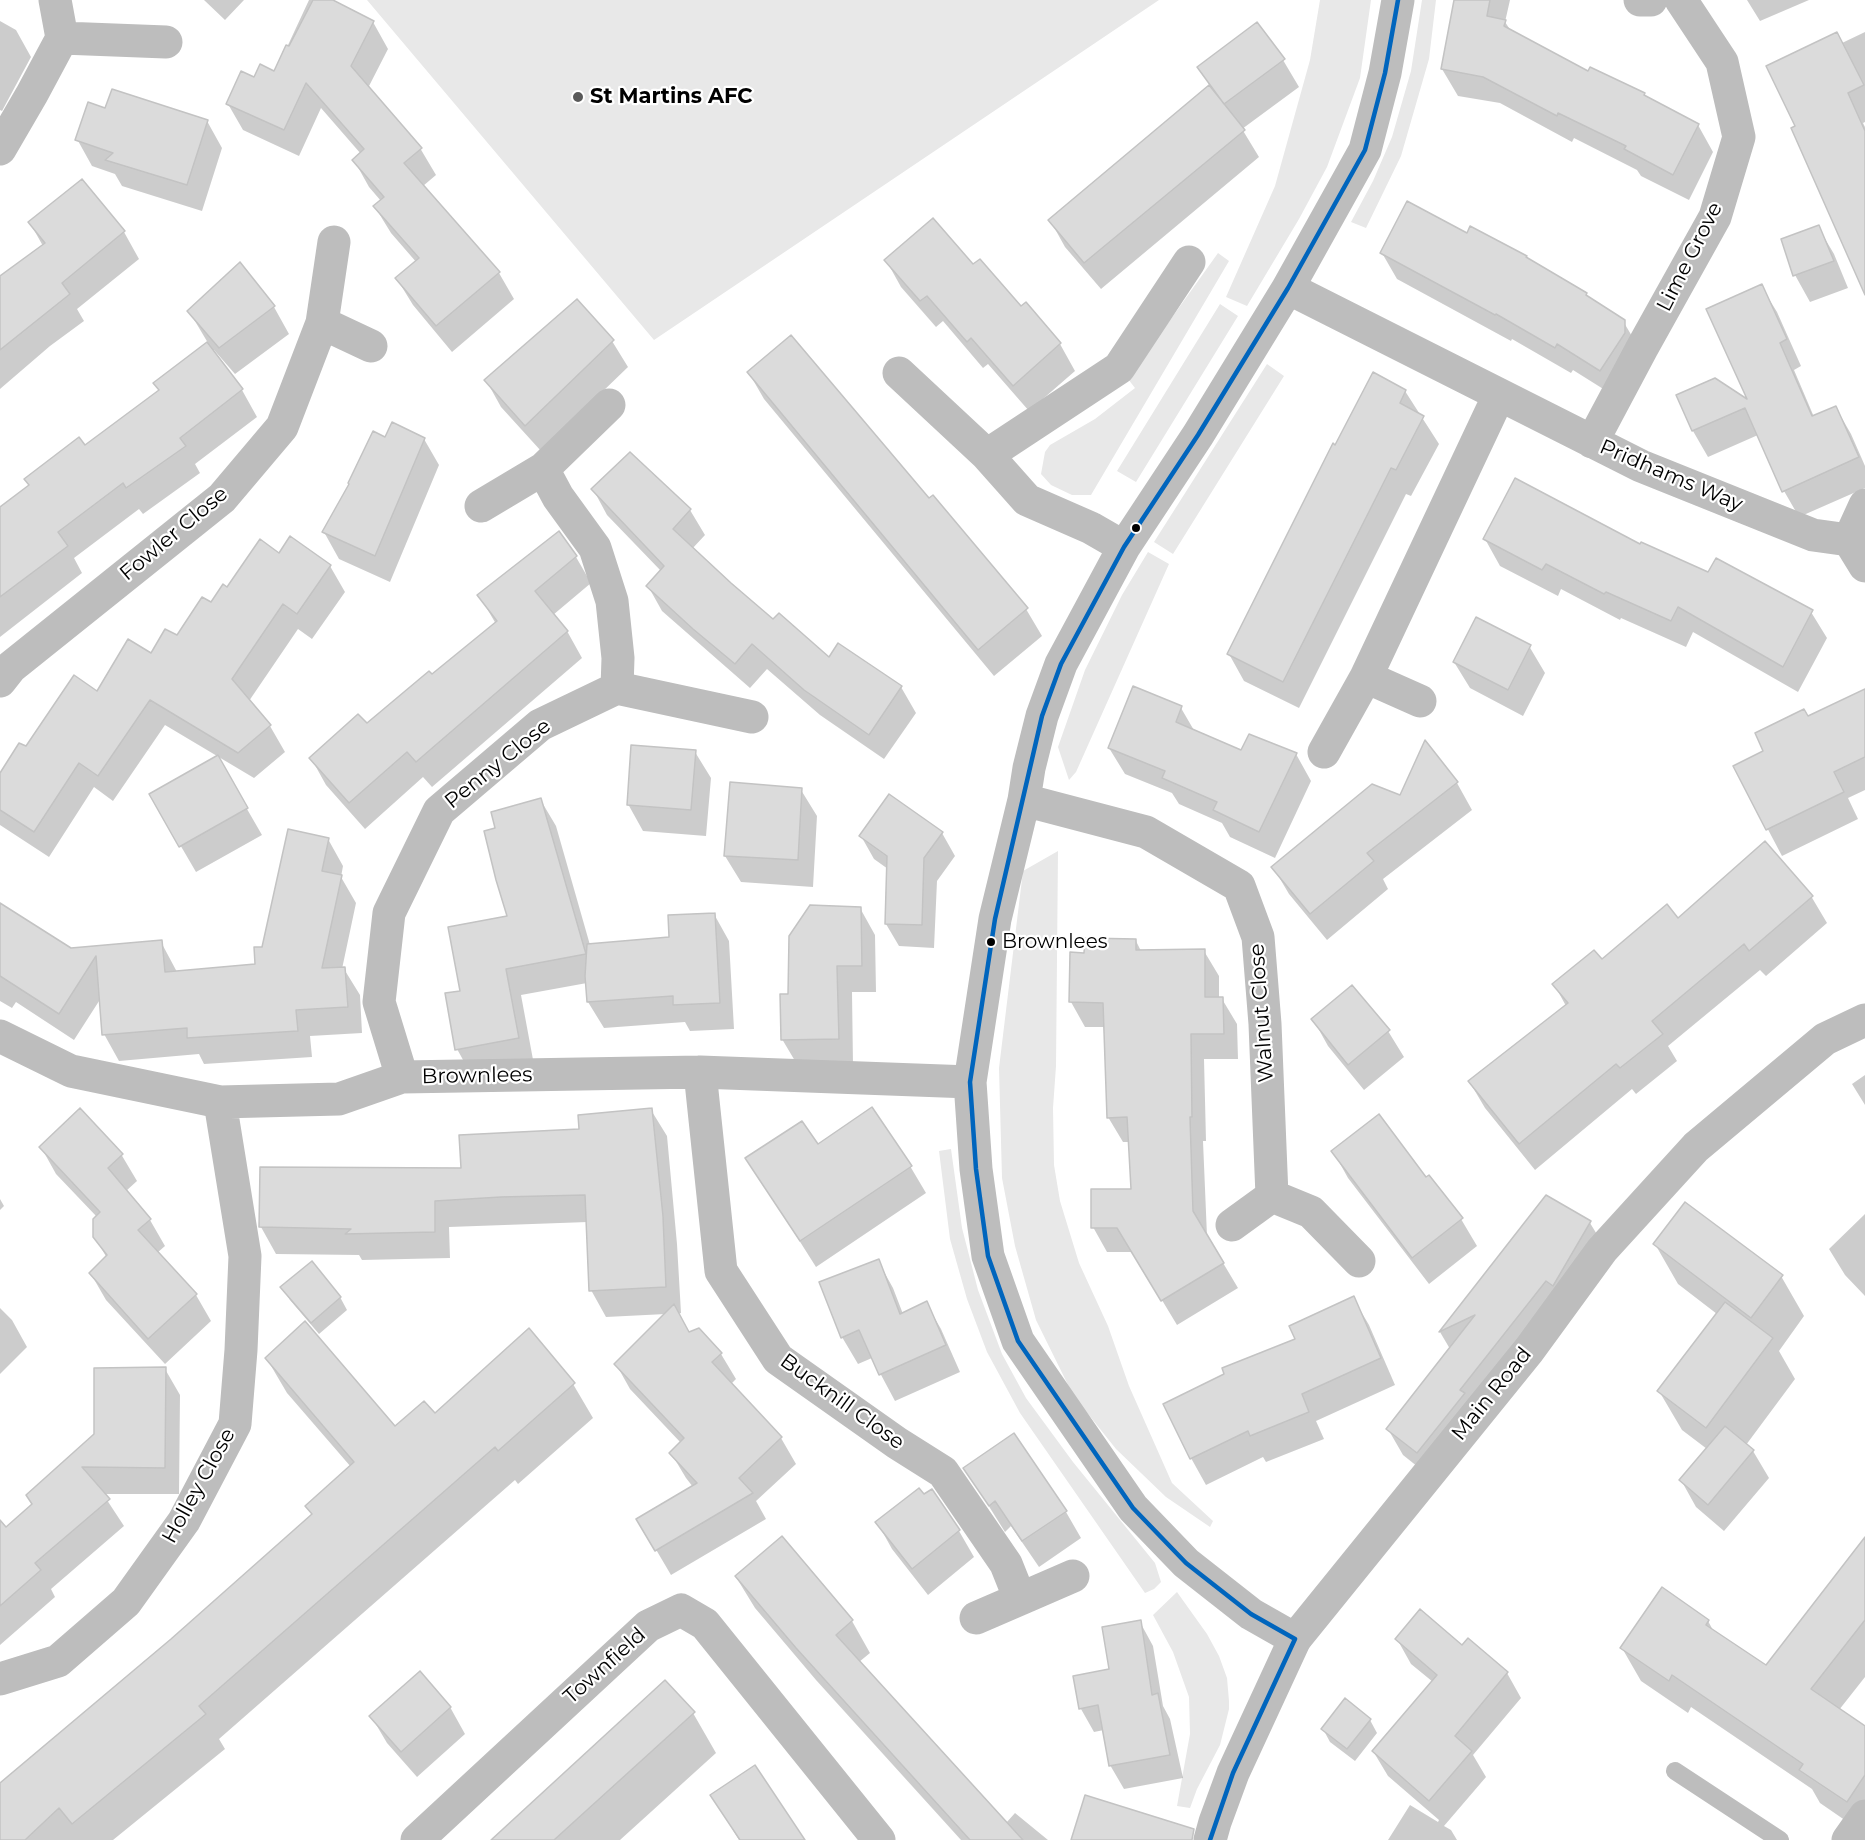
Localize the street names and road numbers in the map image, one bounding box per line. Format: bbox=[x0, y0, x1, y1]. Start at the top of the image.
street label: Lime Grove bbox=[1652, 198, 1728, 316]
street label: Pridhams Way bbox=[1596, 435, 1746, 517]
street label: Fowler Close bbox=[115, 482, 233, 586]
street label: Penny Close bbox=[440, 714, 556, 814]
street label: Walnut Close bbox=[1245, 943, 1279, 1083]
street label: Brownlees bbox=[421, 1062, 533, 1090]
street label: Main Road bbox=[1447, 1342, 1537, 1446]
street label: Bucknill Close bbox=[775, 1349, 909, 1455]
street label: Holley Close bbox=[157, 1424, 241, 1548]
street label: Townfield bbox=[559, 1623, 651, 1709]

